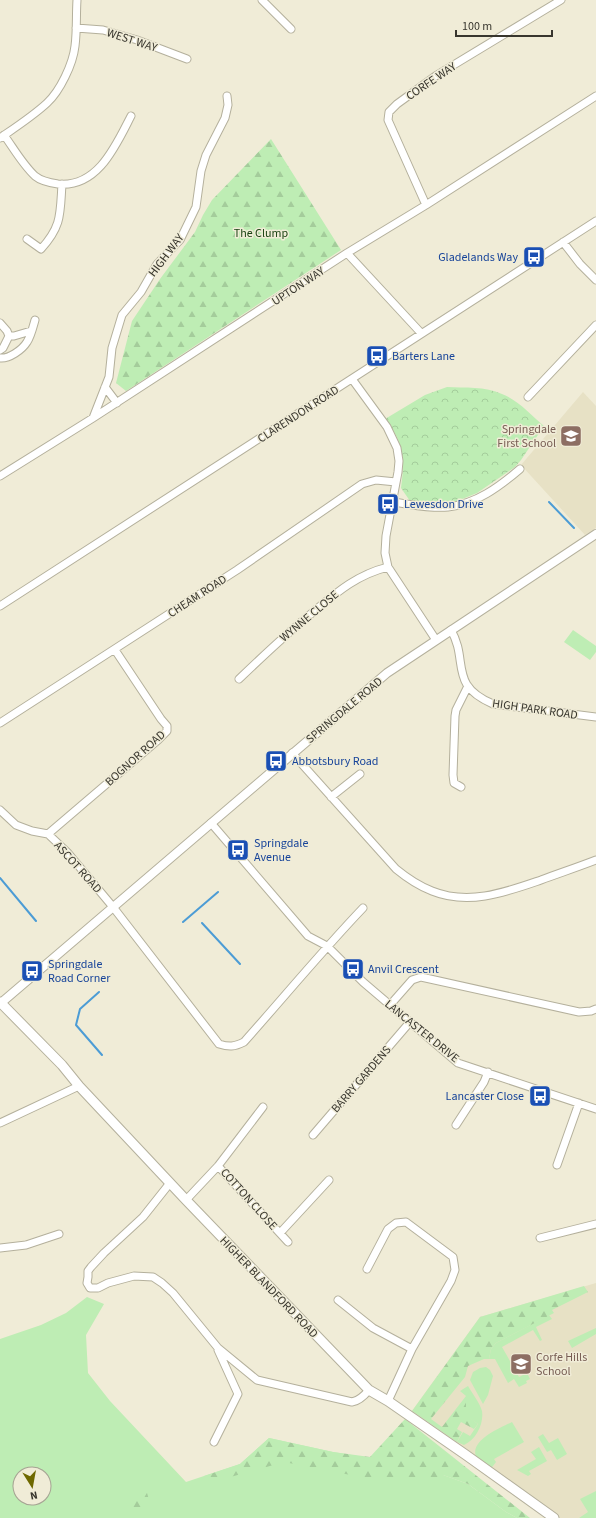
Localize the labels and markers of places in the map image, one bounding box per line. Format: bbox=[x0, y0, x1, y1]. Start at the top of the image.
bus stop icon: Gladelands Way bbox=[521, 244, 547, 270]
place label: Gladelands Way bbox=[438, 249, 518, 266]
bus stop icon: Barters Lane bbox=[364, 343, 390, 369]
place label: Barters Lane bbox=[392, 348, 455, 365]
place label: Springdale First School bbox=[497, 421, 556, 452]
school or university icon: Springdale First School bbox=[558, 423, 584, 449]
bus stop icon: Lewesdon Drive bbox=[375, 491, 401, 517]
place label: Lewesdon Drive bbox=[404, 496, 483, 513]
bus stop icon: Abbotsbury Road bbox=[263, 748, 289, 774]
place label: Abbotsbury Road bbox=[292, 753, 378, 770]
place label: Springdale Avenue bbox=[254, 835, 308, 866]
bus stop icon: Springdale Avenue bbox=[225, 837, 251, 863]
place label: Springdale Road Corner bbox=[48, 956, 111, 987]
bus stop icon: Anvil Crescent bbox=[340, 956, 366, 982]
bus stop icon: Springdale Road Corner bbox=[19, 958, 45, 984]
place label: Anvil Crescent bbox=[368, 961, 439, 978]
bus stop icon: Lancaster Close bbox=[527, 1083, 553, 1109]
place label: Lancaster Close bbox=[446, 1088, 524, 1105]
place label: Corfe Hills School bbox=[536, 1349, 587, 1380]
school or university icon: Corfe Hills School bbox=[508, 1351, 534, 1377]

